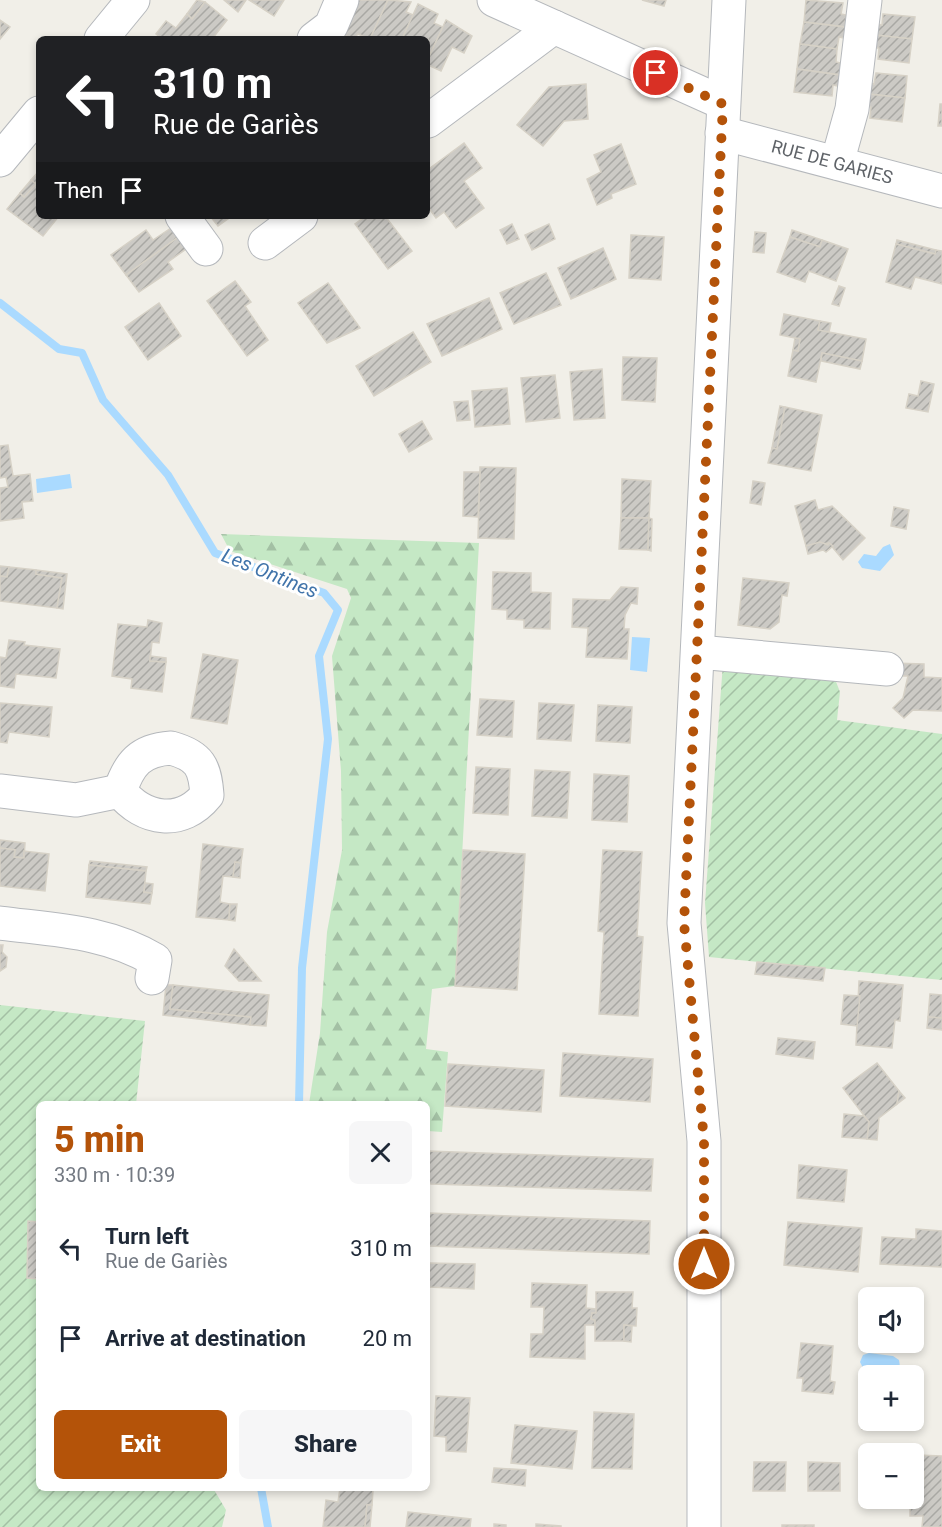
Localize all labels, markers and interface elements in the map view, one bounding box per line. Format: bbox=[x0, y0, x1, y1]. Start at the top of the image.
pin bbox=[630, 47, 681, 98]
icon: arrive bbox=[639, 56, 672, 89]
text: 310 m bbox=[153, 59, 272, 108]
icon: left bbox=[54, 60, 132, 138]
text: Rue de Gariès bbox=[153, 109, 319, 141]
street label: RUE DE GARIES bbox=[769, 135, 895, 188]
icon: arrive bbox=[115, 174, 148, 207]
text: Then bbox=[54, 178, 103, 203]
water label: Les Ontines bbox=[218, 543, 322, 603]
text: 5 min bbox=[54, 1119, 145, 1161]
button: close bbox=[349, 1121, 412, 1184]
text: 330 m · 10:39 bbox=[54, 1163, 175, 1187]
text: Turn left bbox=[105, 1224, 189, 1249]
icon: left bbox=[54, 1232, 87, 1265]
position arrow bbox=[672, 1232, 736, 1296]
text: 310 m bbox=[350, 1236, 412, 1261]
text: Rue de Gariès bbox=[105, 1249, 228, 1273]
map controls bbox=[858, 1287, 924, 1509]
button: sound bbox=[858, 1287, 924, 1353]
icon: arrive bbox=[54, 1322, 87, 1355]
text: Arrive at destination bbox=[105, 1326, 306, 1351]
text: 20 m bbox=[363, 1326, 412, 1351]
button: + bbox=[858, 1365, 924, 1431]
button: Exit bbox=[54, 1410, 227, 1479]
button: Share bbox=[239, 1410, 412, 1479]
button: − bbox=[858, 1443, 924, 1509]

